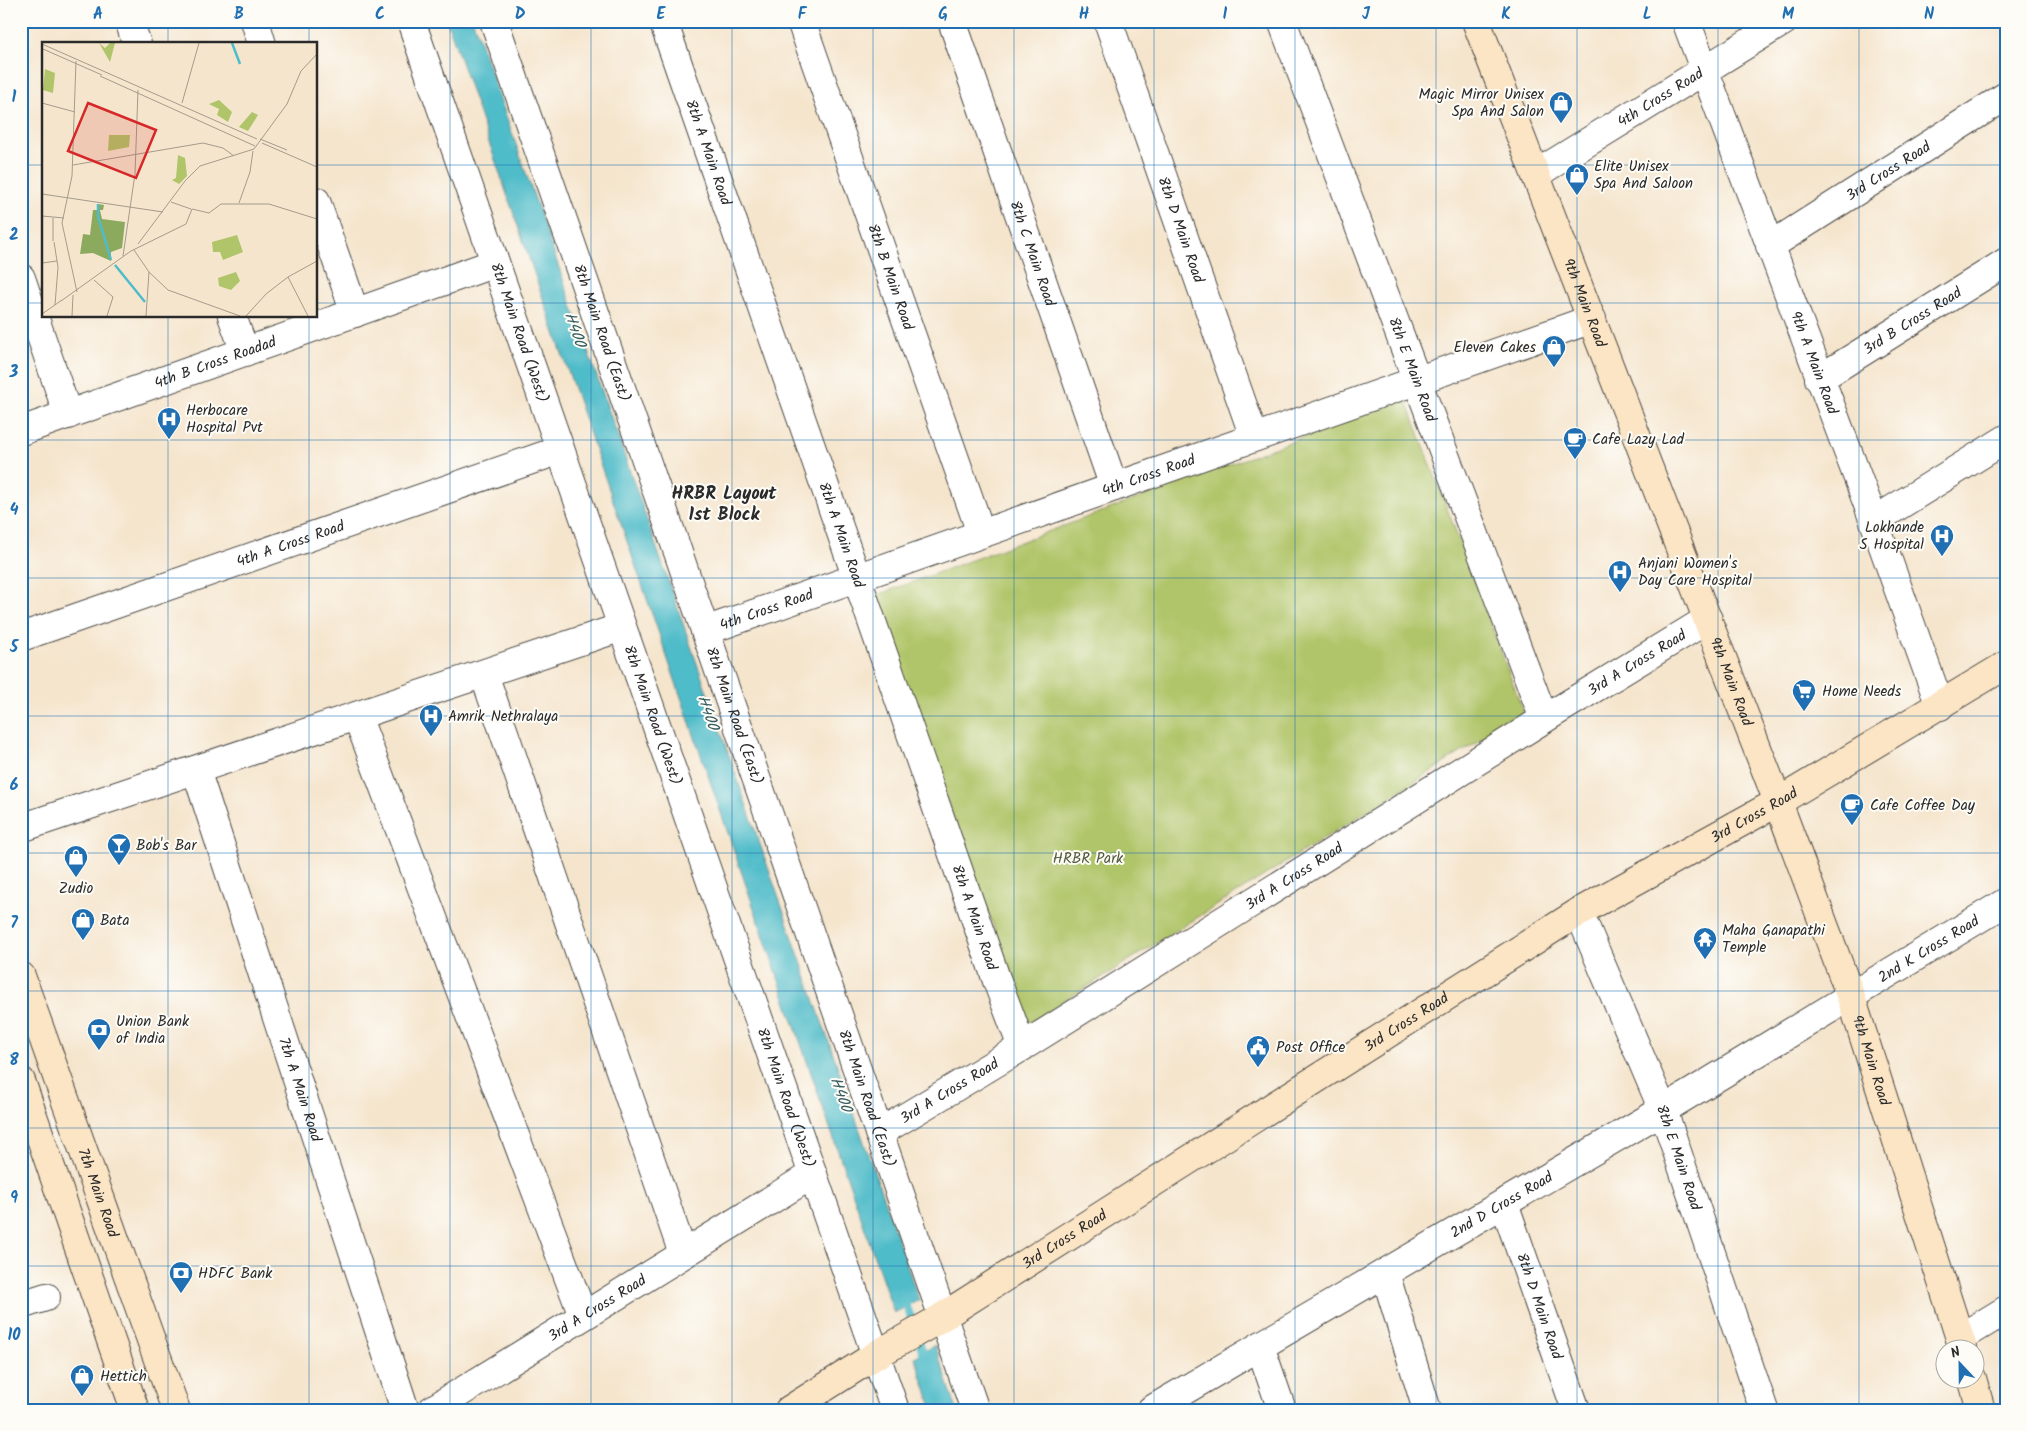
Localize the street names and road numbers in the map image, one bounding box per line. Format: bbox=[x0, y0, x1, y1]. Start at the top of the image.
street label: 4th Cross Road bbox=[1613, 62, 1709, 134]
street label: 8th A Main Road bbox=[678, 96, 737, 209]
street label: 3rd Cross Road bbox=[1841, 135, 1936, 208]
street label: 8th D Main Road bbox=[1151, 173, 1210, 287]
street label: 8th C Main Road bbox=[1002, 198, 1061, 310]
street label: 8th B Main Road bbox=[860, 221, 920, 334]
street label: 9th Main Road bbox=[1556, 255, 1612, 352]
street label: 8th Main Road (West) bbox=[483, 260, 554, 406]
street label: 8th Main Road (East) bbox=[566, 261, 636, 405]
street label: 3rd B Cross Road bbox=[1859, 281, 1967, 361]
street label: 9th A Main Road bbox=[1783, 308, 1844, 419]
street label: 8th E Main Road bbox=[1381, 314, 1443, 426]
street label: 4th B Cross Roadad bbox=[151, 330, 280, 396]
street label: 4th Cross Road bbox=[1099, 448, 1199, 504]
street label: 8th A Main Road bbox=[811, 479, 870, 592]
street label: 4th A Cross Road bbox=[233, 515, 348, 574]
street label: 4th Cross Road bbox=[717, 583, 817, 638]
street label: 3rd A Cross Road bbox=[1583, 624, 1692, 703]
street label: 9th Main Road bbox=[1702, 634, 1759, 730]
street label: 8th Main Road (West) bbox=[616, 642, 687, 789]
street label: 8th Main Road (East) bbox=[699, 644, 769, 788]
street label: 3rd Cross Road bbox=[1706, 781, 1803, 850]
street label: 3rd A Cross Road bbox=[1241, 837, 1349, 917]
street label: 8th A Main Road bbox=[944, 861, 1004, 974]
street label: 2nd K Cross Road bbox=[1874, 910, 1985, 990]
street label: 3rd Cross Road bbox=[1359, 986, 1454, 1059]
street label: 9th Main Road bbox=[1845, 1012, 1896, 1109]
street label: 8th Main Road (West) bbox=[750, 1024, 821, 1171]
street label: 8th Main Road (East) bbox=[831, 1026, 901, 1171]
street label: 7th A Main Road bbox=[271, 1034, 328, 1145]
street label: 3rd A Cross Road bbox=[896, 1052, 1004, 1131]
street label: 8th E Main Road bbox=[1649, 1101, 1707, 1214]
street label: 7th Main Road bbox=[70, 1145, 125, 1241]
street label: 2nd D Cross Road bbox=[1446, 1166, 1558, 1245]
street label: 3rd Cross Road bbox=[1018, 1204, 1112, 1276]
street label: 8th D Main Road bbox=[1509, 1250, 1569, 1363]
street label: 3rd A Cross Road bbox=[544, 1269, 652, 1348]

